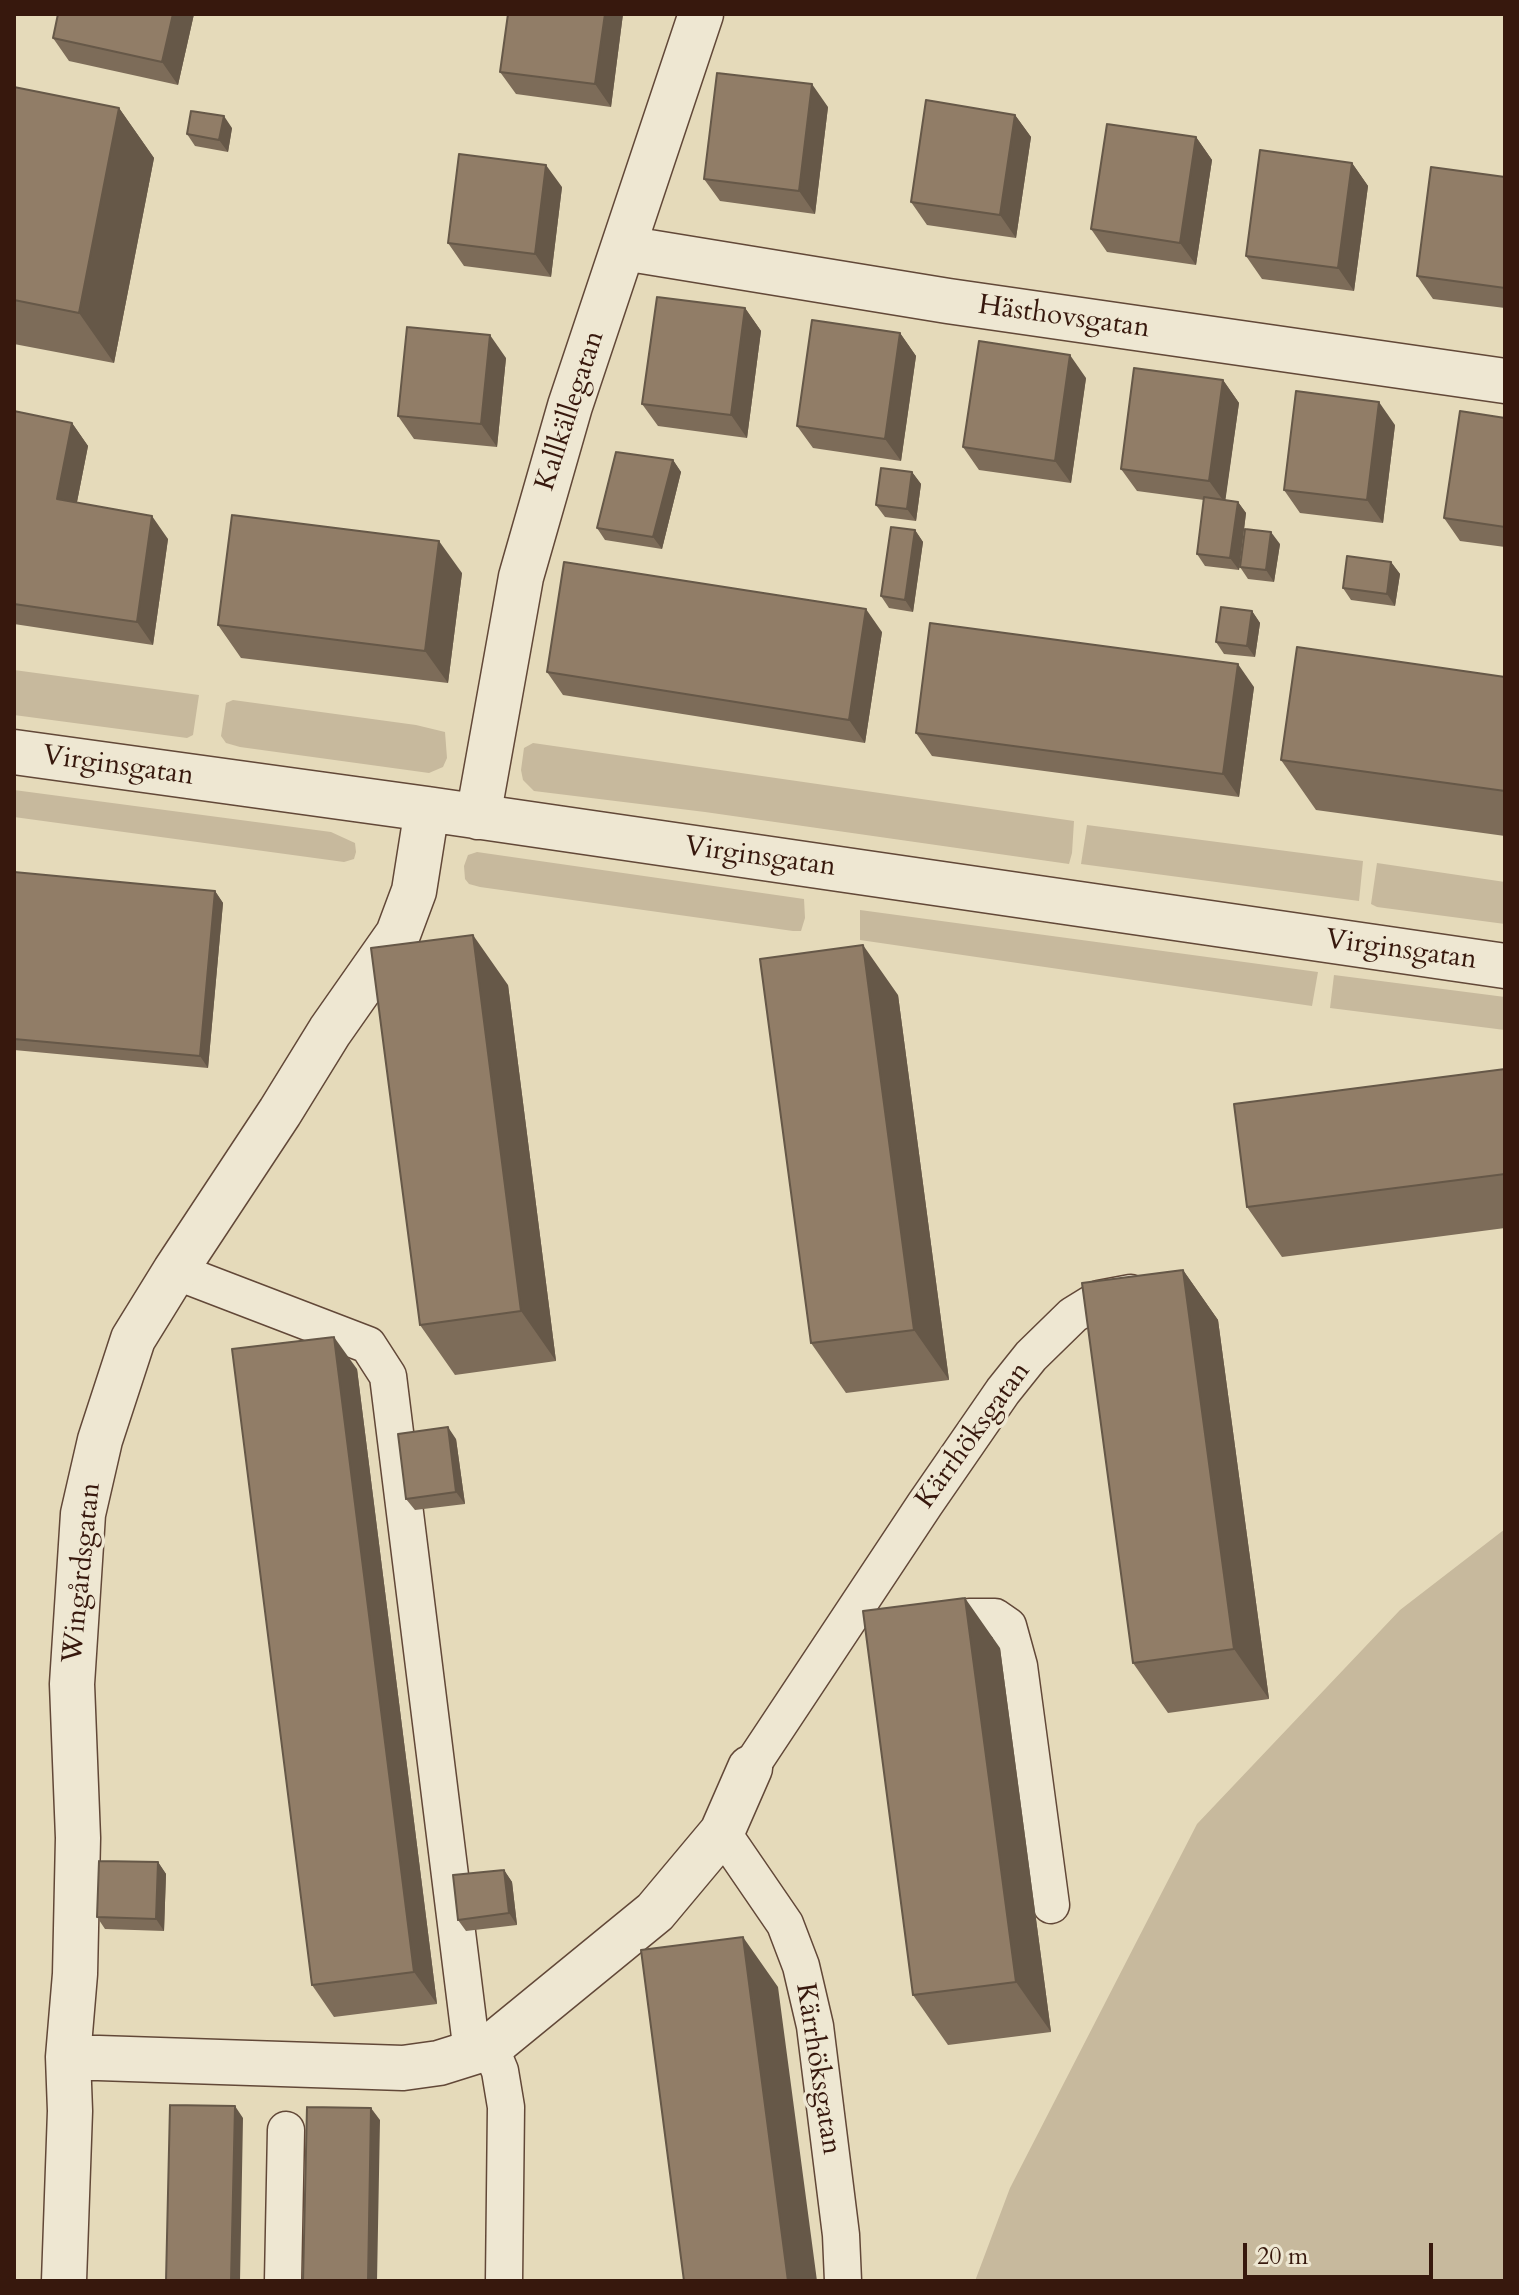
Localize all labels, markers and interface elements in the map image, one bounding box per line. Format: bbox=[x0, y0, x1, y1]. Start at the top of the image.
street label: Hästhovsgatan bbox=[976, 289, 1152, 347]
street label: Kallkällegatan bbox=[529, 327, 613, 495]
street label: Virginsgatan bbox=[40, 740, 196, 794]
street label: Virginsgatan bbox=[682, 831, 838, 885]
street label: Virginsgatan bbox=[1323, 924, 1479, 978]
street label: Kärrhöksgatan bbox=[910, 1356, 1038, 1516]
street label: Wingårdsgatan bbox=[57, 1481, 109, 1665]
street label: Kärrhöksgatan bbox=[787, 1981, 847, 2157]
scale bar bbox=[1247, 2227, 1437, 2277]
text: 20 m bbox=[1257, 2240, 1308, 2273]

